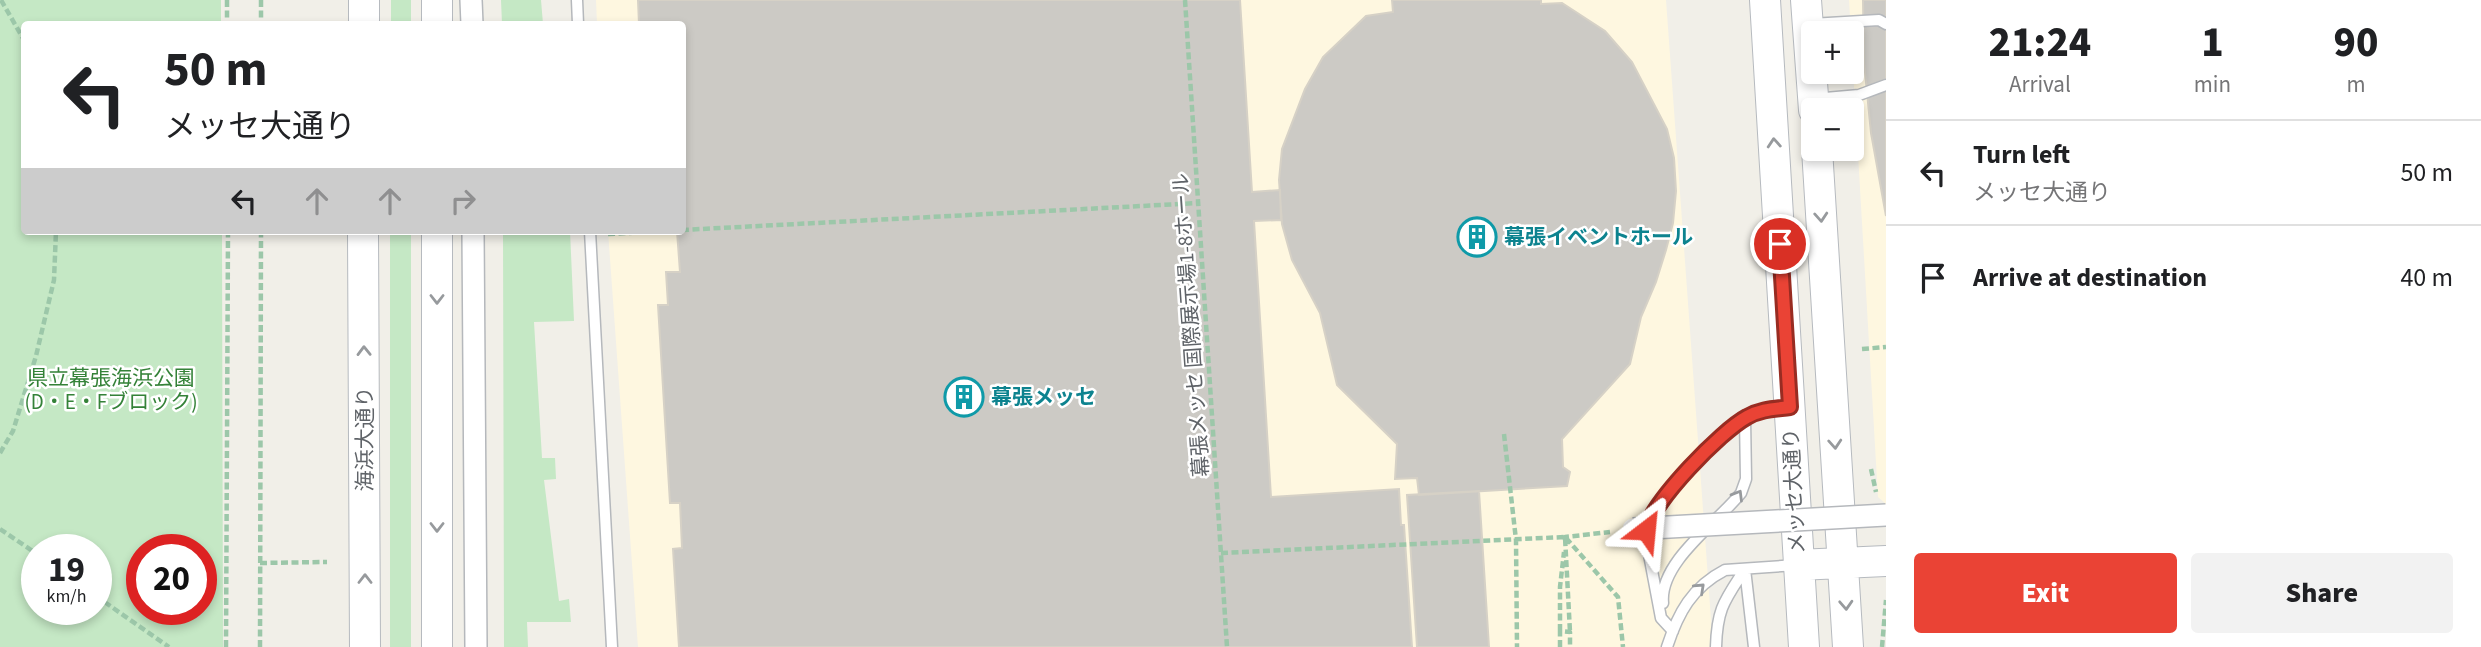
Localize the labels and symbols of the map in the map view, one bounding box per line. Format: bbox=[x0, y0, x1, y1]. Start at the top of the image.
one-way arrow bbox=[1767, 138, 1782, 149]
street label: 幕張メッセ 国際展示場1-8ホール bbox=[1165, 172, 1217, 478]
one-way arrow bbox=[1813, 212, 1828, 223]
pin bbox=[1750, 214, 1810, 274]
building icon: 幕張イベントホール bbox=[1456, 216, 1498, 258]
place label: 幕張イベントホール bbox=[1504, 222, 1693, 252]
one-way arrow bbox=[429, 294, 445, 305]
one-way arrow bbox=[356, 346, 372, 356]
park label: 県立幕張海浜公園 (D・E・Fブロック) bbox=[24, 363, 198, 417]
building icon: 幕張メッセ bbox=[943, 376, 985, 418]
place label: 幕張メッセ bbox=[991, 382, 1096, 412]
street label: 海浜大通り bbox=[350, 387, 380, 492]
street label: メッセ大通り bbox=[1776, 427, 1812, 555]
one-way arrow bbox=[1828, 439, 1843, 450]
one-way arrow bbox=[1730, 489, 1743, 502]
position arrow bbox=[1609, 493, 1683, 567]
one-way arrow bbox=[429, 522, 445, 532]
speed limit sign: 20 bbox=[126, 534, 217, 625]
one-way arrow bbox=[357, 573, 373, 584]
one-way arrow bbox=[1692, 584, 1705, 596]
one-way arrow bbox=[1838, 600, 1853, 611]

